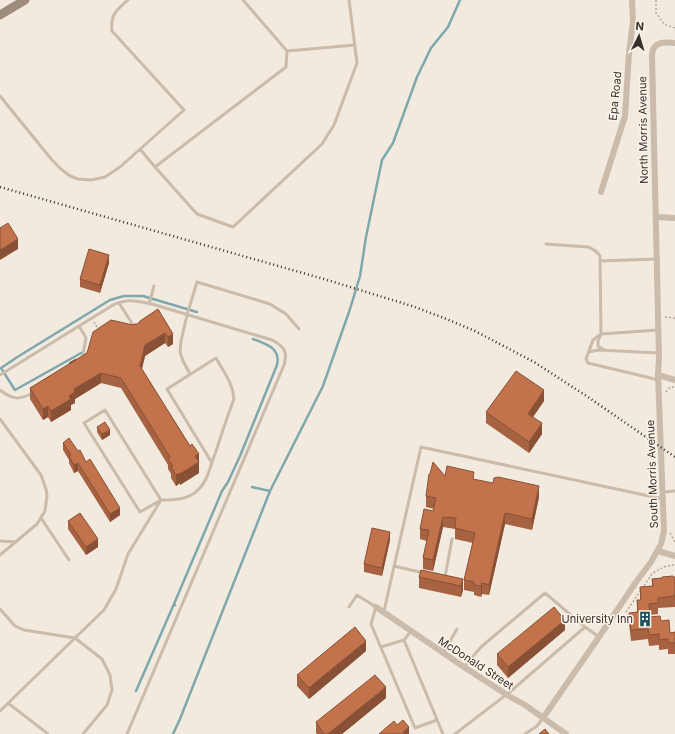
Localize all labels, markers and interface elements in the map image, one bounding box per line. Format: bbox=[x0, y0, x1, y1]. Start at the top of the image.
north arrow bbox=[619, 16, 659, 56]
text: N bbox=[635, 19, 645, 33]
street label: Epa Road bbox=[605, 71, 625, 121]
street label: North Morris Avenue bbox=[635, 76, 651, 184]
street label: South Morris Avenue bbox=[643, 419, 661, 529]
building icon: University Inn bbox=[636, 610, 654, 628]
place label: University Inn bbox=[562, 612, 633, 626]
street label: McDonald Street bbox=[436, 633, 517, 693]

